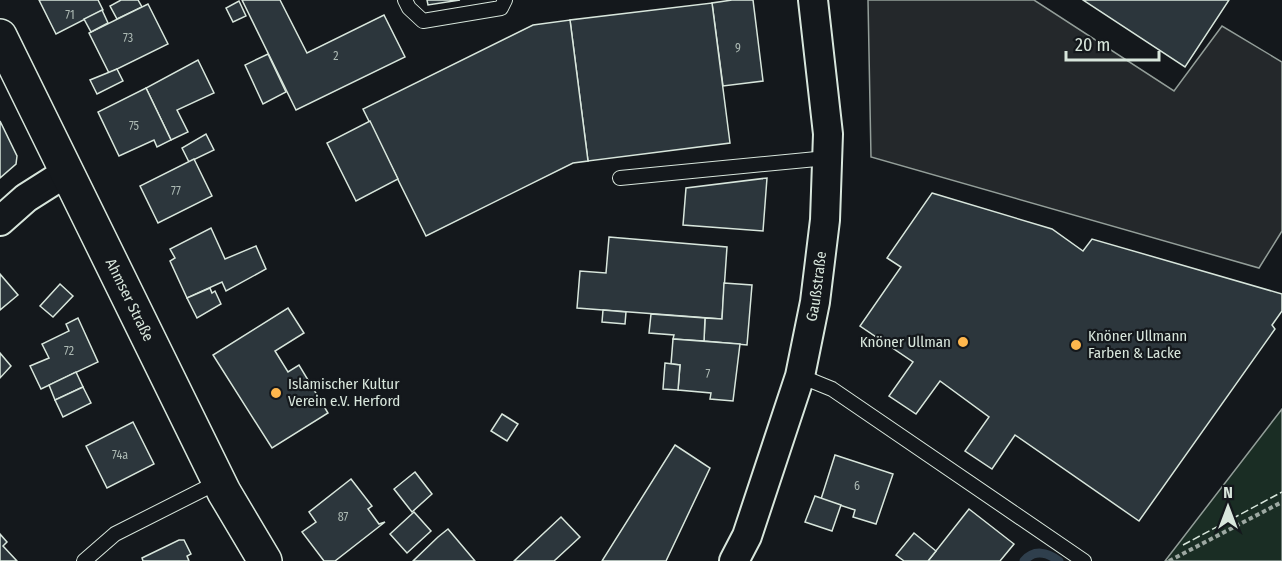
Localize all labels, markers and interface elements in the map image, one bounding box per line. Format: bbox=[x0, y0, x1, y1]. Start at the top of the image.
house number: 71 bbox=[65, 8, 75, 22]
scale bar bbox=[1066, 24, 1159, 62]
house number: 73 bbox=[123, 31, 133, 45]
text: 20 m bbox=[1075, 34, 1110, 56]
house number: 9 bbox=[735, 41, 741, 55]
house number: 2 bbox=[333, 49, 339, 63]
house number: 75 bbox=[129, 119, 140, 133]
house number: 77 bbox=[171, 184, 181, 198]
street label: Gaußstraße bbox=[802, 250, 830, 323]
street label: Ahmser Straße bbox=[102, 256, 158, 344]
place label: Knöner Ullmann Farben & Lacke bbox=[1088, 327, 1187, 362]
place label: Knöner Ullman bbox=[860, 333, 951, 351]
marker: Knöner Ullman bbox=[956, 335, 970, 349]
marker: Knöner Ullmann Farben & Lacke bbox=[1069, 338, 1083, 352]
house number: 72 bbox=[64, 344, 74, 358]
house number: 7 bbox=[706, 367, 711, 381]
place label: Islamischer Kultur Verein e.V. Herford bbox=[288, 375, 400, 410]
marker: Islamischer Kultur Verein e.V. Herford bbox=[269, 386, 283, 400]
house number: 74a bbox=[112, 448, 128, 462]
north arrow bbox=[1198, 477, 1258, 537]
house number: 6 bbox=[854, 479, 860, 493]
text: N bbox=[1223, 483, 1233, 502]
house number: 87 bbox=[338, 510, 348, 524]

